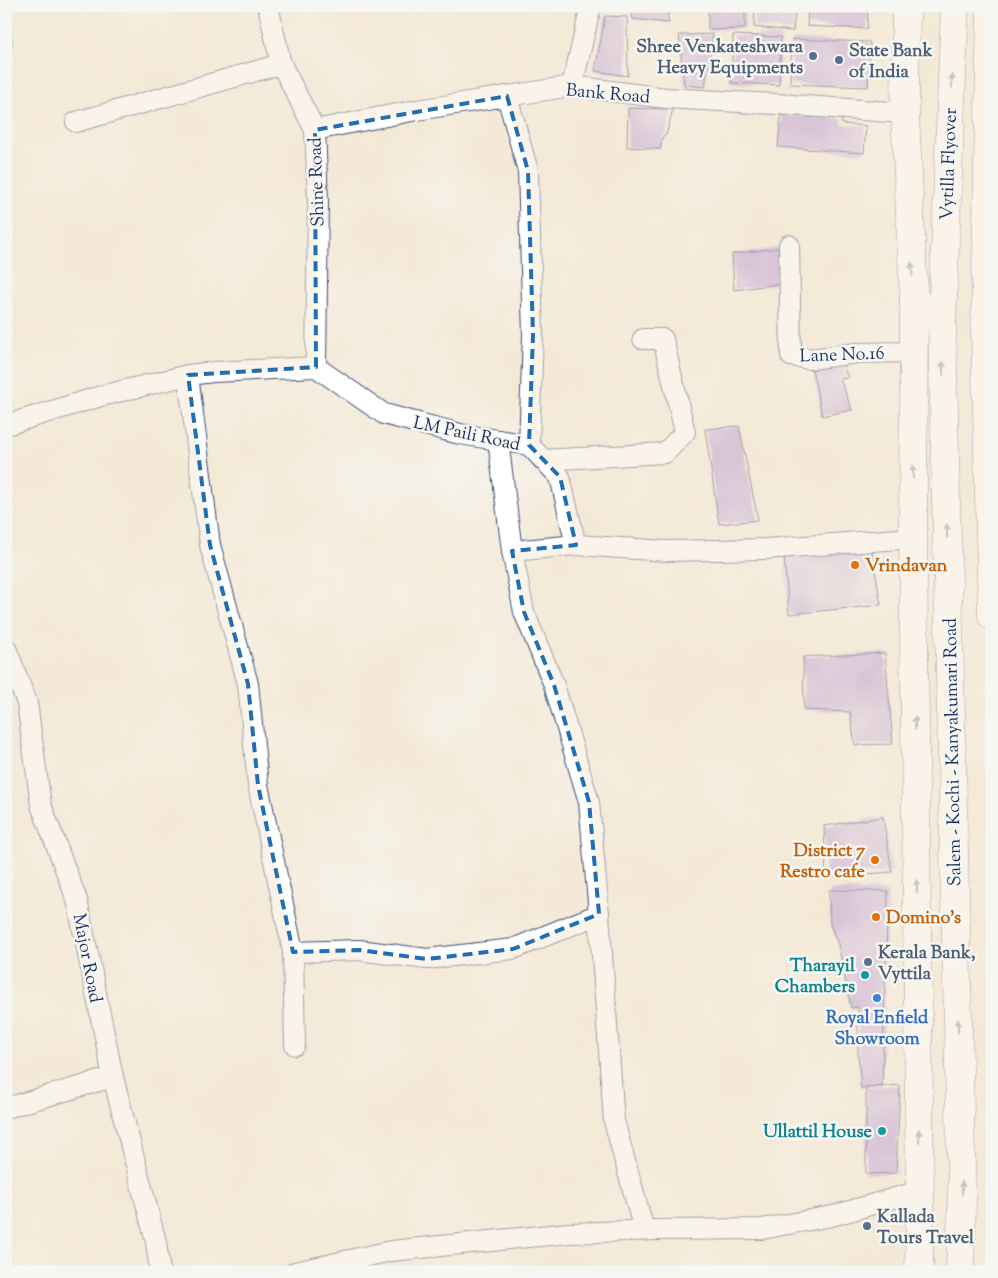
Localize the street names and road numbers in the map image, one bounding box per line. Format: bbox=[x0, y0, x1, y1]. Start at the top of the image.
street label: Bank Road bbox=[565, 78, 651, 112]
street label: Vytilla Flyover bbox=[935, 107, 965, 221]
street label: Shine Road bbox=[303, 137, 333, 227]
street label: Lane No.16 bbox=[799, 342, 885, 370]
street label: LM Paili Road bbox=[411, 411, 523, 459]
street label: Salem - Kochi - Kanyakumari Road bbox=[939, 618, 969, 886]
street label: Major Road bbox=[65, 911, 107, 1005]

